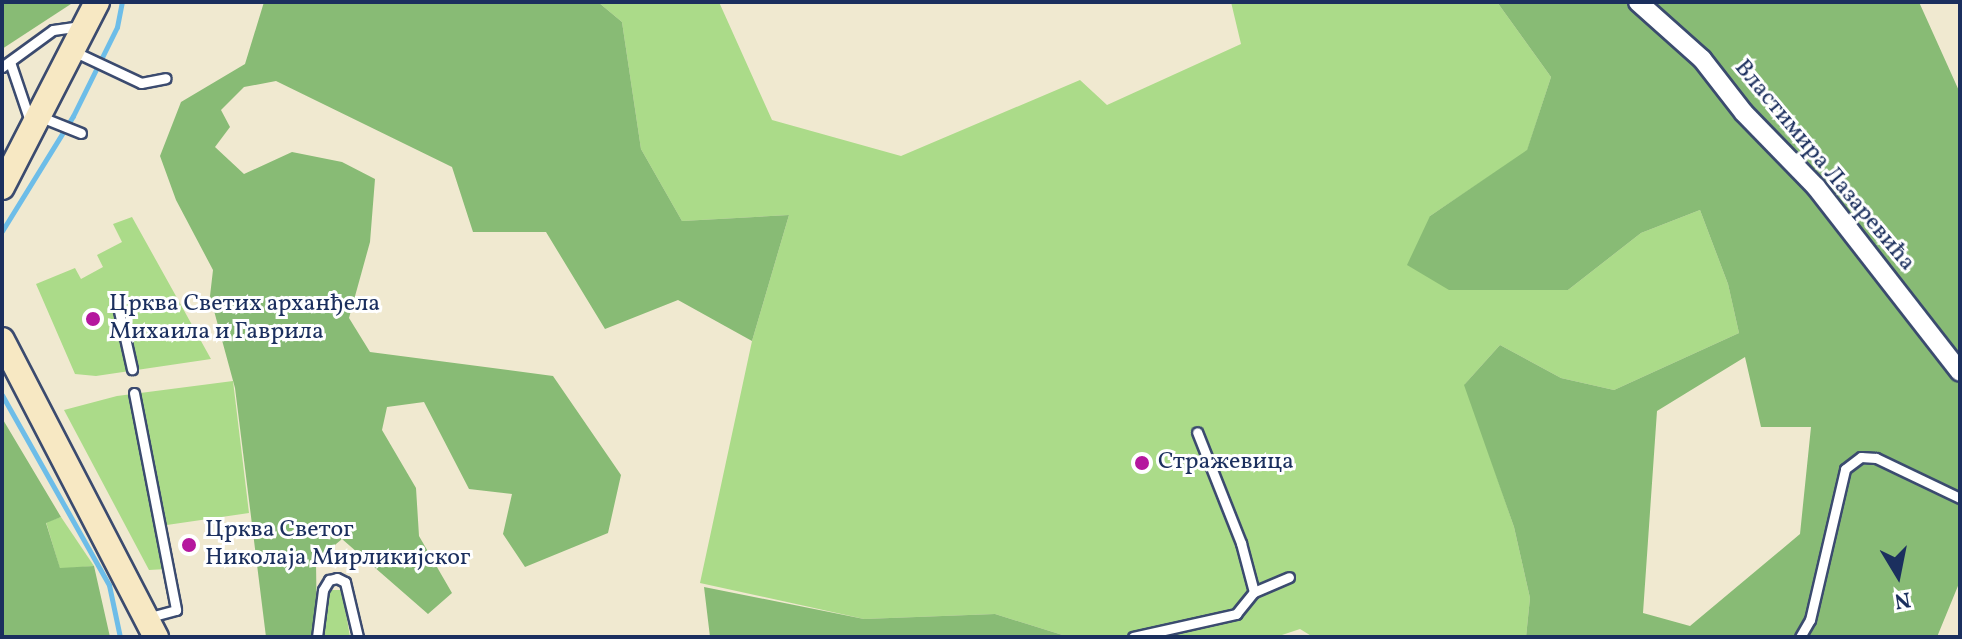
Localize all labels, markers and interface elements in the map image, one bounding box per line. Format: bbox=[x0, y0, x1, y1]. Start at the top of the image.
street label: Властимира Лазаревића bbox=[1727, 54, 1921, 278]
place label: Црква Светих арханђела Михаила и Гаврила bbox=[109, 291, 380, 347]
marker: Црква Светих арханђела Михаила и Гаврила bbox=[84, 310, 102, 328]
place label: Стражевица bbox=[1158, 449, 1294, 477]
marker: Стражевица bbox=[1133, 454, 1151, 472]
place label: Црква Светог Николаја Мирликијског bbox=[205, 517, 471, 573]
north arrow bbox=[1858, 535, 1938, 615]
marker: Црква Светог Николаја Мирликијског bbox=[180, 536, 198, 554]
text: N bbox=[1892, 582, 1913, 616]

